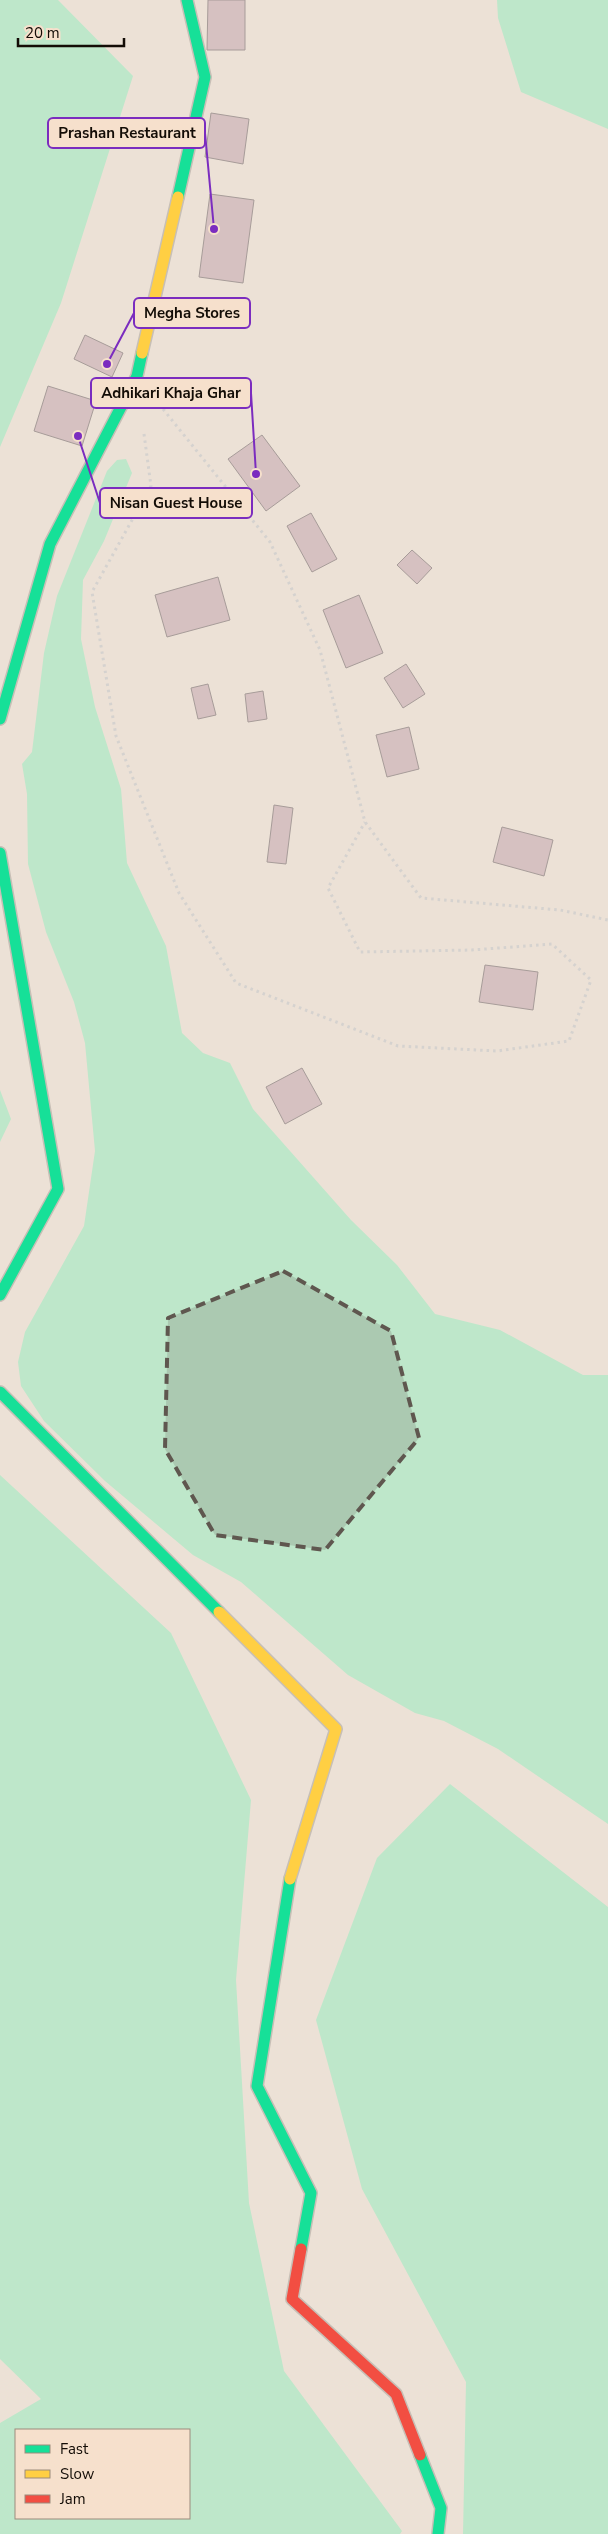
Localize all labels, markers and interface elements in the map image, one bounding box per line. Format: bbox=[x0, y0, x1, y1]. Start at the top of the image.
scale bar bbox=[18, 15, 124, 47]
text: 20 m bbox=[25, 23, 60, 43]
callout: Prashan Restaurant bbox=[48, 118, 205, 148]
text: Prashan Restaurant bbox=[58, 123, 196, 143]
callout: Megha Stores bbox=[134, 298, 250, 328]
text: Megha Stores bbox=[144, 303, 240, 323]
callout: Adhikari Khaja Ghar bbox=[91, 378, 251, 408]
text: Adhikari Khaja Ghar bbox=[101, 383, 241, 403]
callout: Nisan Guest House bbox=[100, 488, 252, 518]
text: Nisan Guest House bbox=[110, 493, 242, 513]
legend bbox=[15, 2429, 190, 2519]
text: Fast bbox=[60, 2439, 89, 2459]
text: Slow bbox=[60, 2464, 95, 2484]
text: Jam bbox=[59, 2489, 86, 2509]

